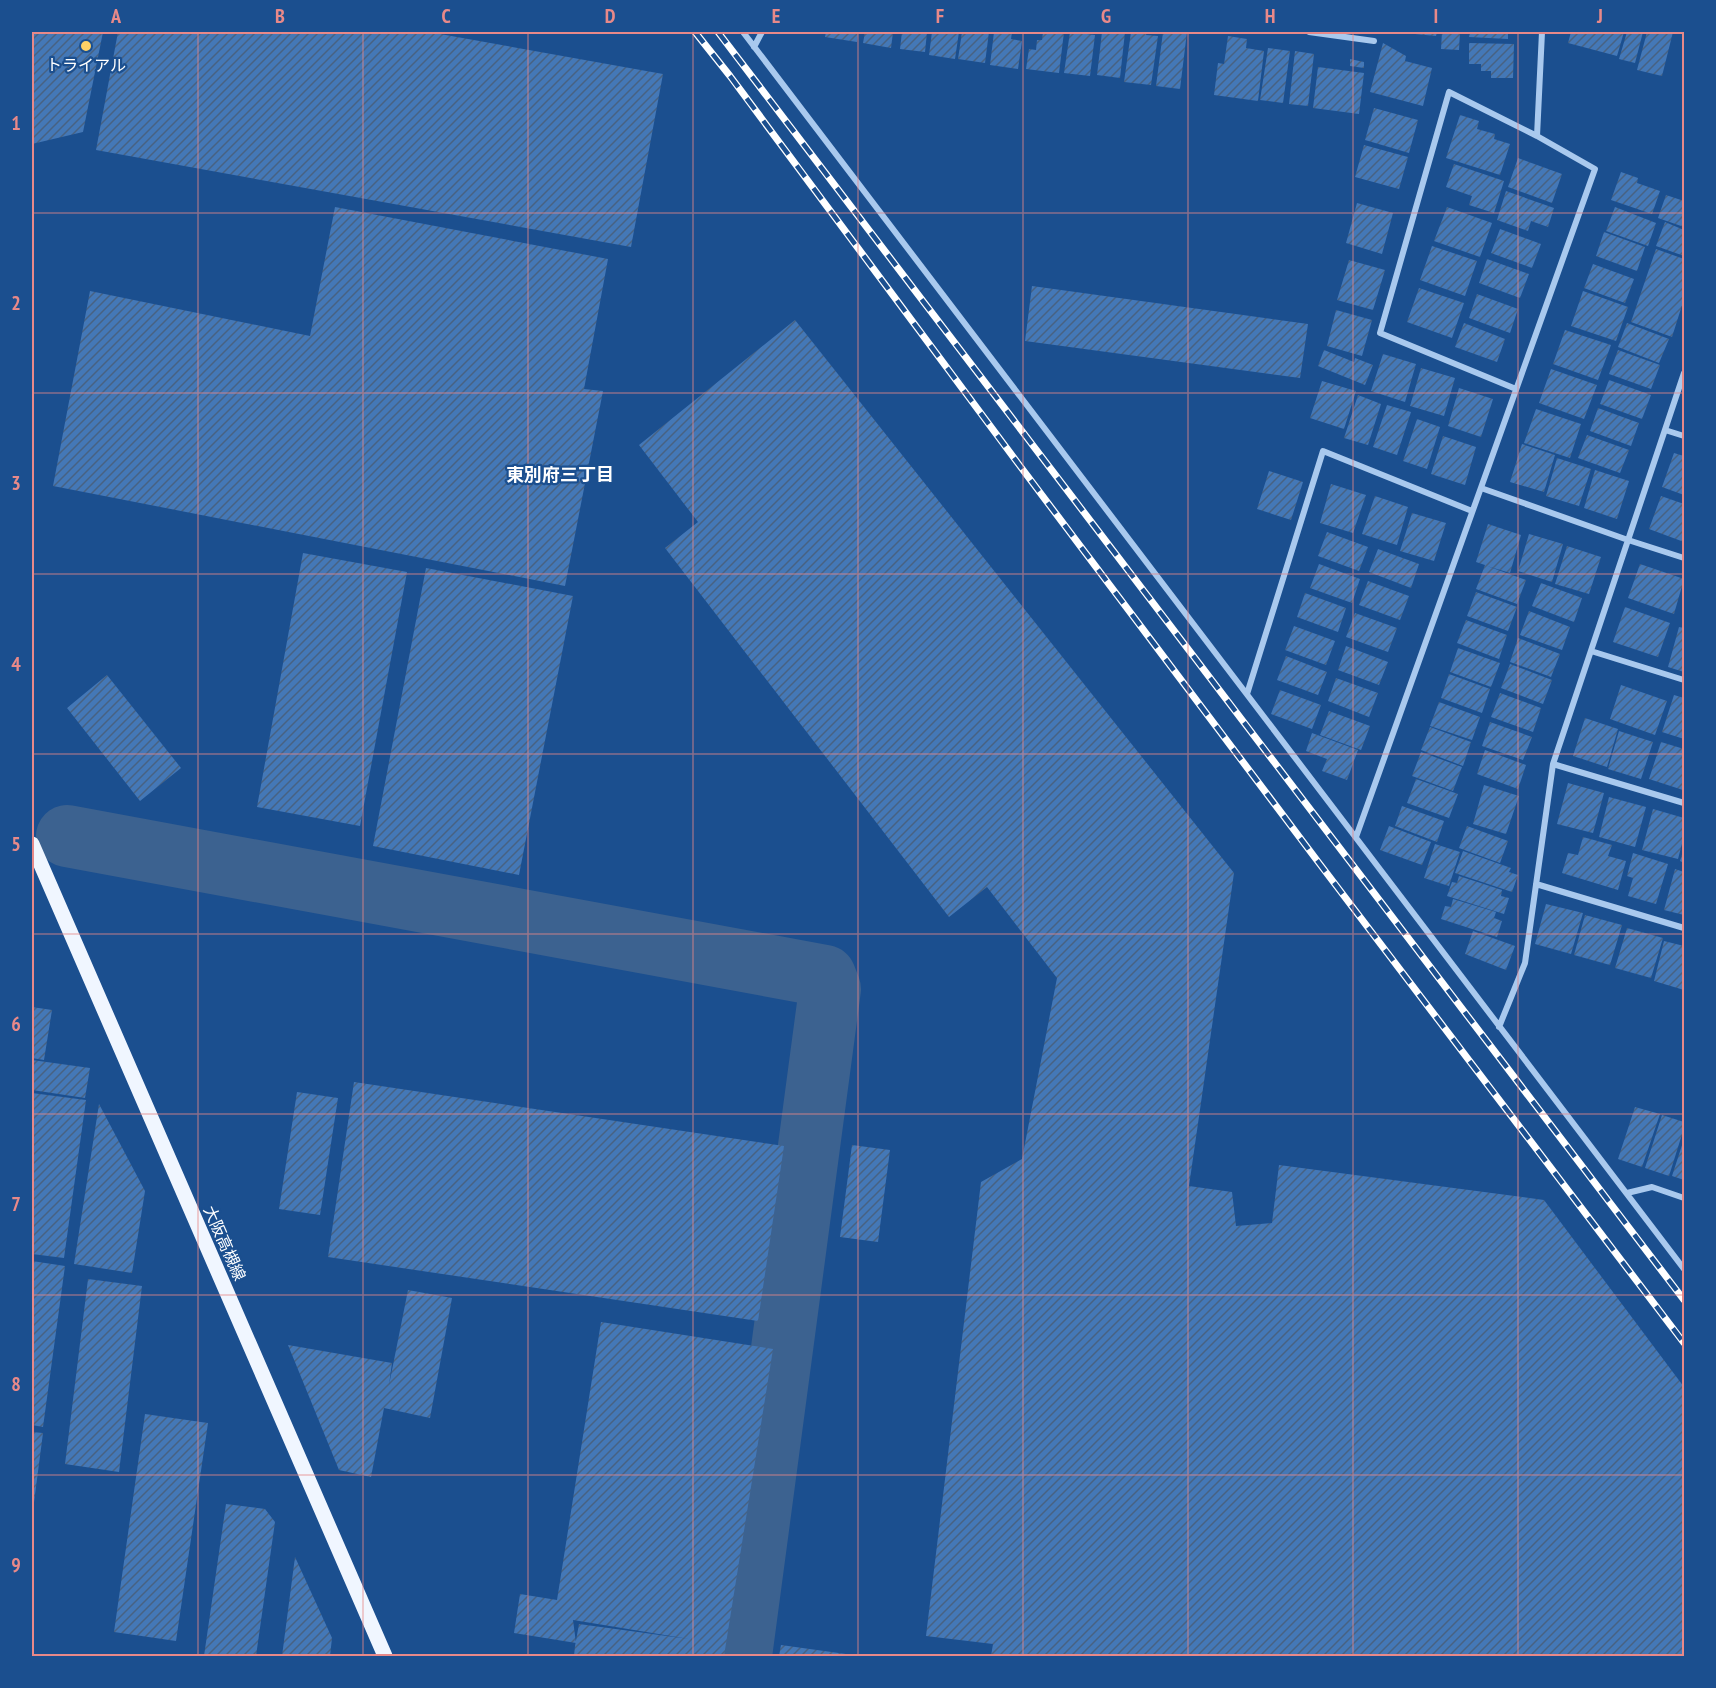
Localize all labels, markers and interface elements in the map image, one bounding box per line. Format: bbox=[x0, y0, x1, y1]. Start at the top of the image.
text: A bbox=[110, 3, 122, 29]
text: B bbox=[275, 3, 285, 29]
text: C bbox=[441, 3, 451, 29]
text: D bbox=[605, 3, 616, 29]
text: E bbox=[772, 3, 780, 29]
text: F bbox=[936, 3, 944, 29]
text: G bbox=[1101, 3, 1111, 29]
text: H bbox=[1265, 3, 1275, 29]
text: I bbox=[1434, 3, 1438, 29]
text: J bbox=[1596, 3, 1603, 29]
marker: トライアル bbox=[79, 39, 93, 53]
place label: トライアル bbox=[46, 55, 126, 75]
text: 1 bbox=[11, 110, 21, 136]
text: 2 bbox=[11, 290, 21, 316]
district label: 東別府三丁目 bbox=[506, 463, 614, 486]
text: 3 bbox=[11, 470, 21, 496]
text: 4 bbox=[11, 651, 21, 677]
text: 5 bbox=[11, 831, 21, 857]
text: 6 bbox=[11, 1011, 21, 1037]
text: 7 bbox=[11, 1191, 21, 1217]
street label: 大阪高槻線 bbox=[200, 1202, 250, 1284]
text: 8 bbox=[11, 1371, 21, 1397]
text: 9 bbox=[11, 1552, 21, 1578]

